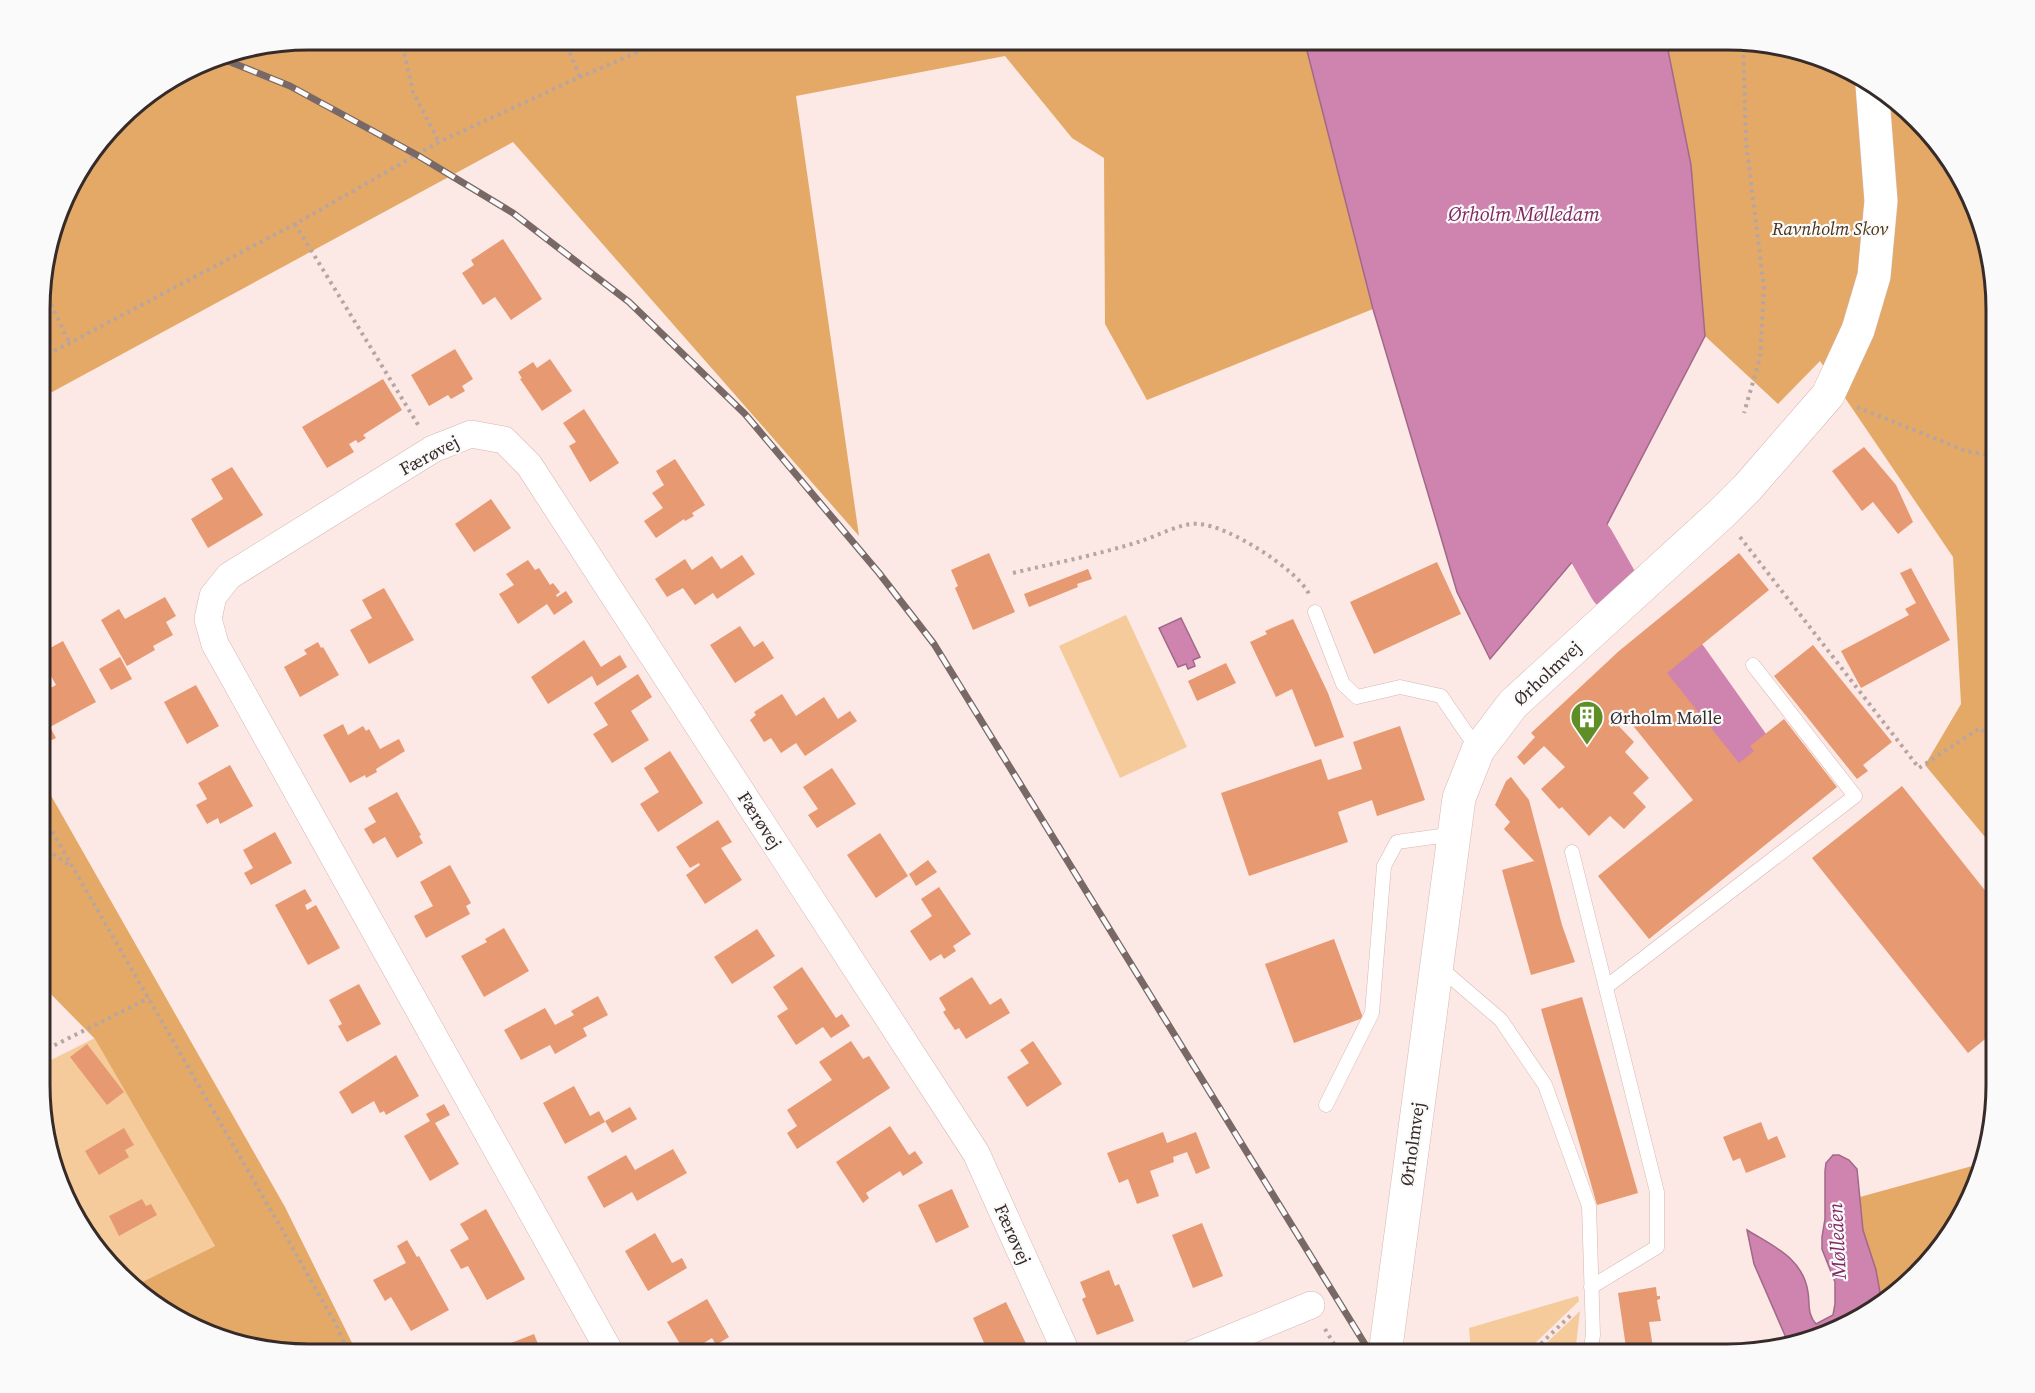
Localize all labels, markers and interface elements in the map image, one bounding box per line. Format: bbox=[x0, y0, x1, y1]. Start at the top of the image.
water label: Ørholm Mølledam bbox=[1447, 200, 1600, 228]
park label: Ravnholm Skov bbox=[1771, 216, 1888, 241]
street label: Færøvej bbox=[395, 429, 463, 481]
street label: Ørholmvej bbox=[1508, 635, 1586, 711]
building icon: Ørholm Mølle bbox=[1569, 699, 1605, 746]
place label: Ørholm Mølle bbox=[1610, 705, 1722, 730]
street label: Færøvej bbox=[732, 786, 788, 854]
street label: Ørholmvej bbox=[1394, 1100, 1430, 1188]
street label: Færøvej bbox=[989, 1200, 1037, 1268]
water label: Mølleåen bbox=[1821, 1201, 1853, 1281]

